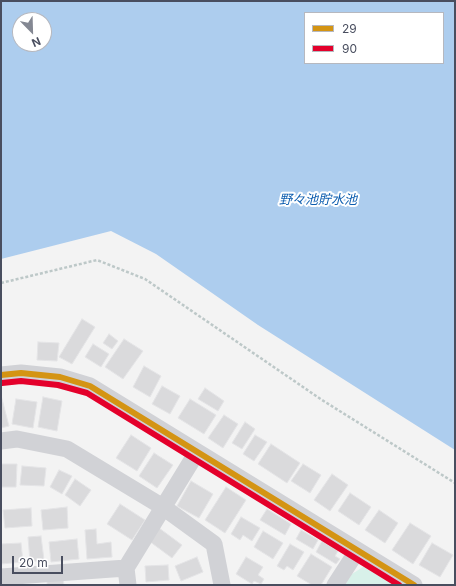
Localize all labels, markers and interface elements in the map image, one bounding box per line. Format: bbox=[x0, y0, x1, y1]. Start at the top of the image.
north arrow bbox=[12, 12, 52, 52]
legend bbox=[304, 12, 444, 64]
text: 29 bbox=[342, 21, 357, 36]
text: N bbox=[30, 34, 43, 50]
text: 90 bbox=[342, 41, 357, 56]
water label: 野々池貯水池 bbox=[279, 192, 357, 208]
scale bar bbox=[14, 548, 65, 574]
text: 20 m bbox=[19, 555, 48, 570]

